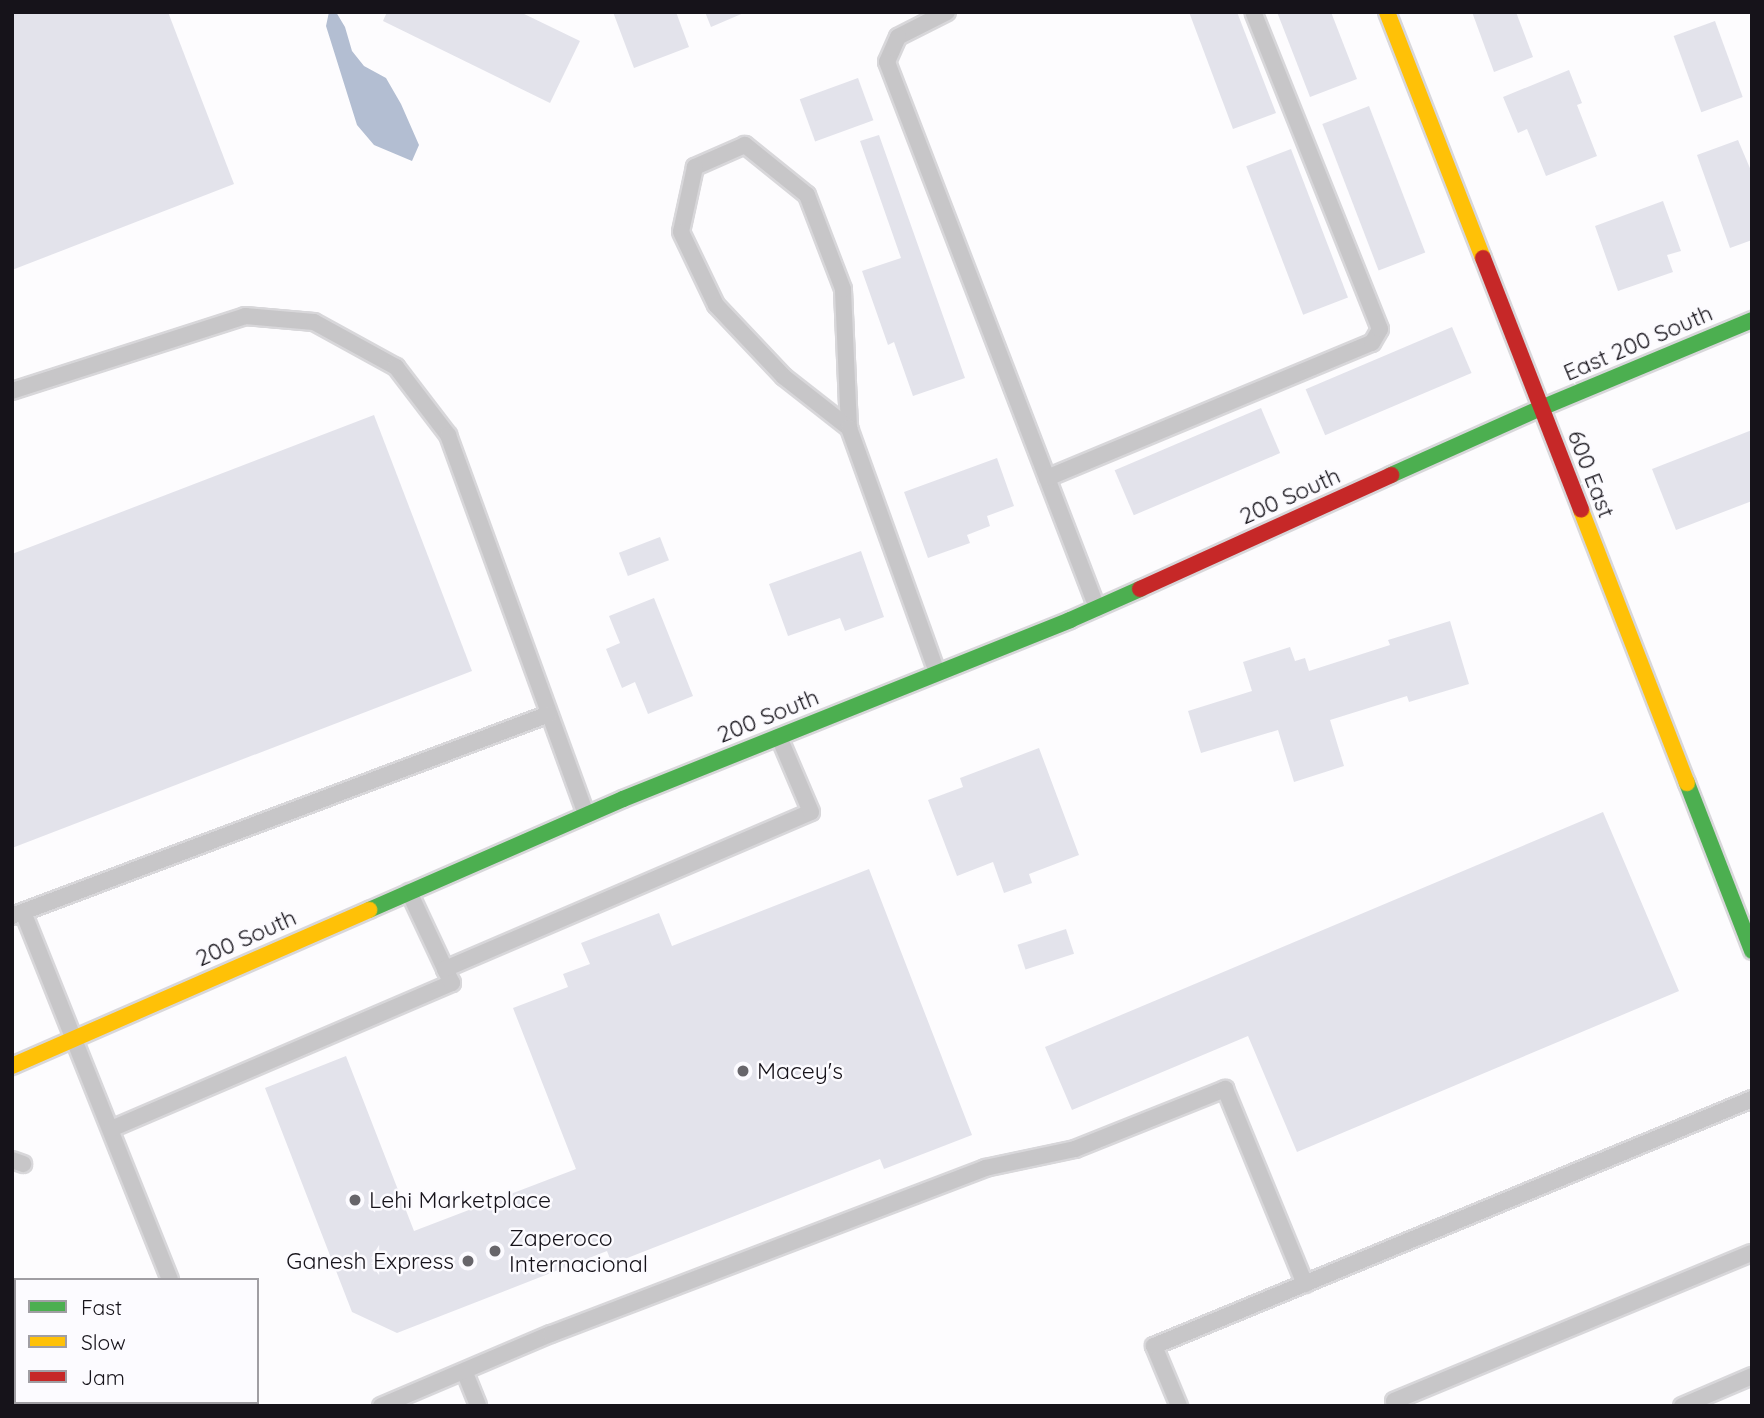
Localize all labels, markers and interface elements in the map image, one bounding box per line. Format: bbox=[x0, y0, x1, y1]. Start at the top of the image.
street label: East 200 South bbox=[1559, 299, 1717, 387]
street label: 600 East bbox=[1562, 426, 1620, 522]
street label: 200 South bbox=[1235, 462, 1345, 530]
street label: 200 South bbox=[713, 683, 823, 749]
street label: 200 South bbox=[191, 904, 301, 972]
place label: Macey's bbox=[757, 1057, 843, 1085]
marker: Macey's bbox=[735, 1063, 751, 1079]
place label: Lehi Marketplace bbox=[369, 1186, 551, 1214]
marker: Lehi Marketplace bbox=[347, 1192, 363, 1208]
place label: Zaperoco Internacional bbox=[509, 1224, 648, 1278]
marker: Zaperoco Internacional bbox=[487, 1243, 503, 1259]
place label: Ganesh Express bbox=[286, 1247, 454, 1275]
marker: Ganesh Express bbox=[460, 1253, 476, 1269]
legend bbox=[14, 1278, 259, 1404]
text: Fast bbox=[81, 1294, 122, 1320]
text: Slow bbox=[81, 1329, 126, 1355]
text: Jam bbox=[81, 1364, 125, 1390]

